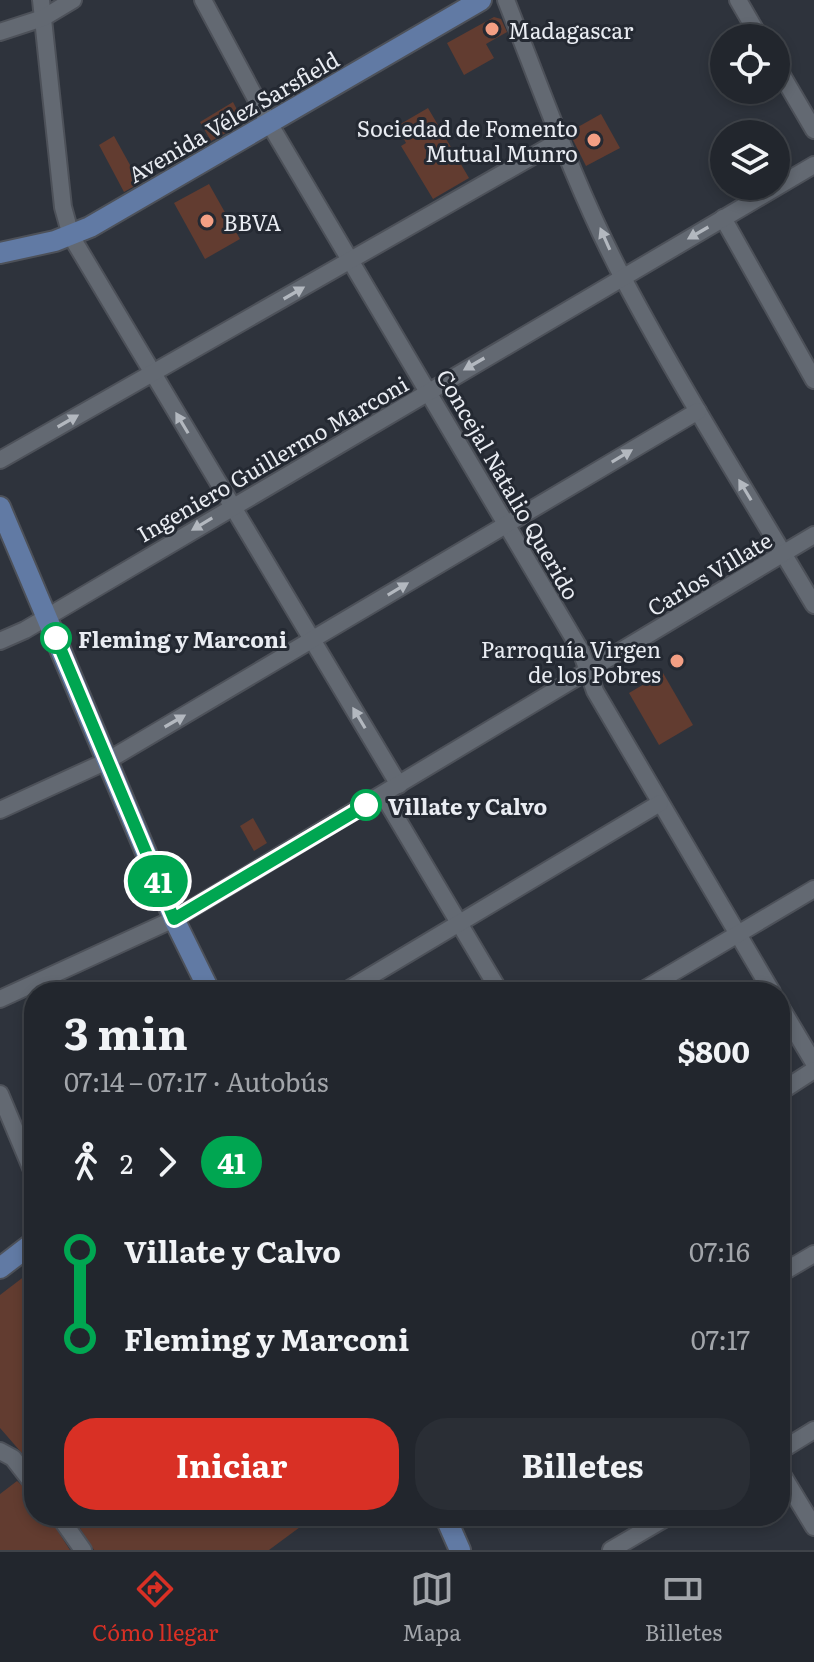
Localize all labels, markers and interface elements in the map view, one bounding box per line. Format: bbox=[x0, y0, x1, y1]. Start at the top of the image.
place label: Madagascar bbox=[508, 13, 634, 46]
marker: Madagascar bbox=[483, 20, 501, 38]
map controls bbox=[710, 24, 790, 200]
button: locate bbox=[710, 24, 790, 104]
street label: Avenida Vélez Sarsfield bbox=[121, 42, 345, 190]
place label: Sociedad de Fomento Mutual Munro bbox=[357, 111, 578, 169]
button: layers bbox=[710, 120, 790, 200]
marker: Sociedad de Fomento Mutual Munro bbox=[585, 131, 603, 149]
place label: BBVA bbox=[223, 205, 281, 238]
marker: BBVA bbox=[198, 212, 216, 230]
one-way arrow bbox=[687, 226, 710, 240]
one-way arrow bbox=[599, 227, 612, 250]
one-way arrow bbox=[282, 286, 305, 300]
one-way arrow bbox=[463, 357, 485, 371]
street label: Concejal Natalio Querido bbox=[429, 362, 589, 606]
street label: Ingeniero Guillermo Marconi bbox=[130, 367, 414, 549]
one-way arrow bbox=[176, 412, 190, 434]
one-way arrow bbox=[57, 415, 79, 429]
one-way arrow bbox=[611, 449, 633, 463]
one-way arrow bbox=[738, 479, 752, 501]
one-way arrow bbox=[191, 517, 213, 531]
street label: Carlos Villate bbox=[640, 523, 778, 623]
one-way arrow bbox=[387, 582, 409, 596]
place label: Fleming y Marconi bbox=[78, 622, 287, 655]
marker: Fleming y Marconi bbox=[41, 623, 71, 653]
place label: Parroquía Virgen de los Pobres bbox=[481, 632, 661, 690]
marker: Parroquía Virgen de los Pobres bbox=[668, 652, 686, 670]
one-way arrow bbox=[352, 707, 366, 729]
one-way arrow bbox=[163, 714, 186, 728]
place label: Villate y Calvo bbox=[388, 789, 547, 822]
marker: Villate y Calvo bbox=[351, 790, 381, 820]
line badge: 41 bbox=[122, 855, 194, 907]
text: 41 bbox=[144, 860, 172, 902]
text: 3 min bbox=[64, 998, 188, 1064]
text: $800 bbox=[678, 1028, 750, 1072]
text: 07:14 – 07:17 · Autobús bbox=[64, 1061, 329, 1100]
icon: walk bbox=[64, 1140, 108, 1184]
icon: forward bbox=[145, 1140, 189, 1184]
text: 41 bbox=[217, 1141, 246, 1183]
text: 2 bbox=[120, 1143, 133, 1182]
text: Villate y Calvo bbox=[124, 1228, 341, 1272]
text: 07:16 bbox=[689, 1231, 750, 1270]
text: Fleming y Marconi bbox=[124, 1316, 409, 1360]
text: 07:17 bbox=[691, 1319, 750, 1358]
button: Iniciar bbox=[64, 1418, 399, 1510]
button: Billetes bbox=[415, 1418, 750, 1510]
tab: Cómo llegar bbox=[92, 1567, 219, 1648]
tab: Mapa bbox=[402, 1567, 461, 1648]
tab: Billetes bbox=[645, 1567, 722, 1648]

